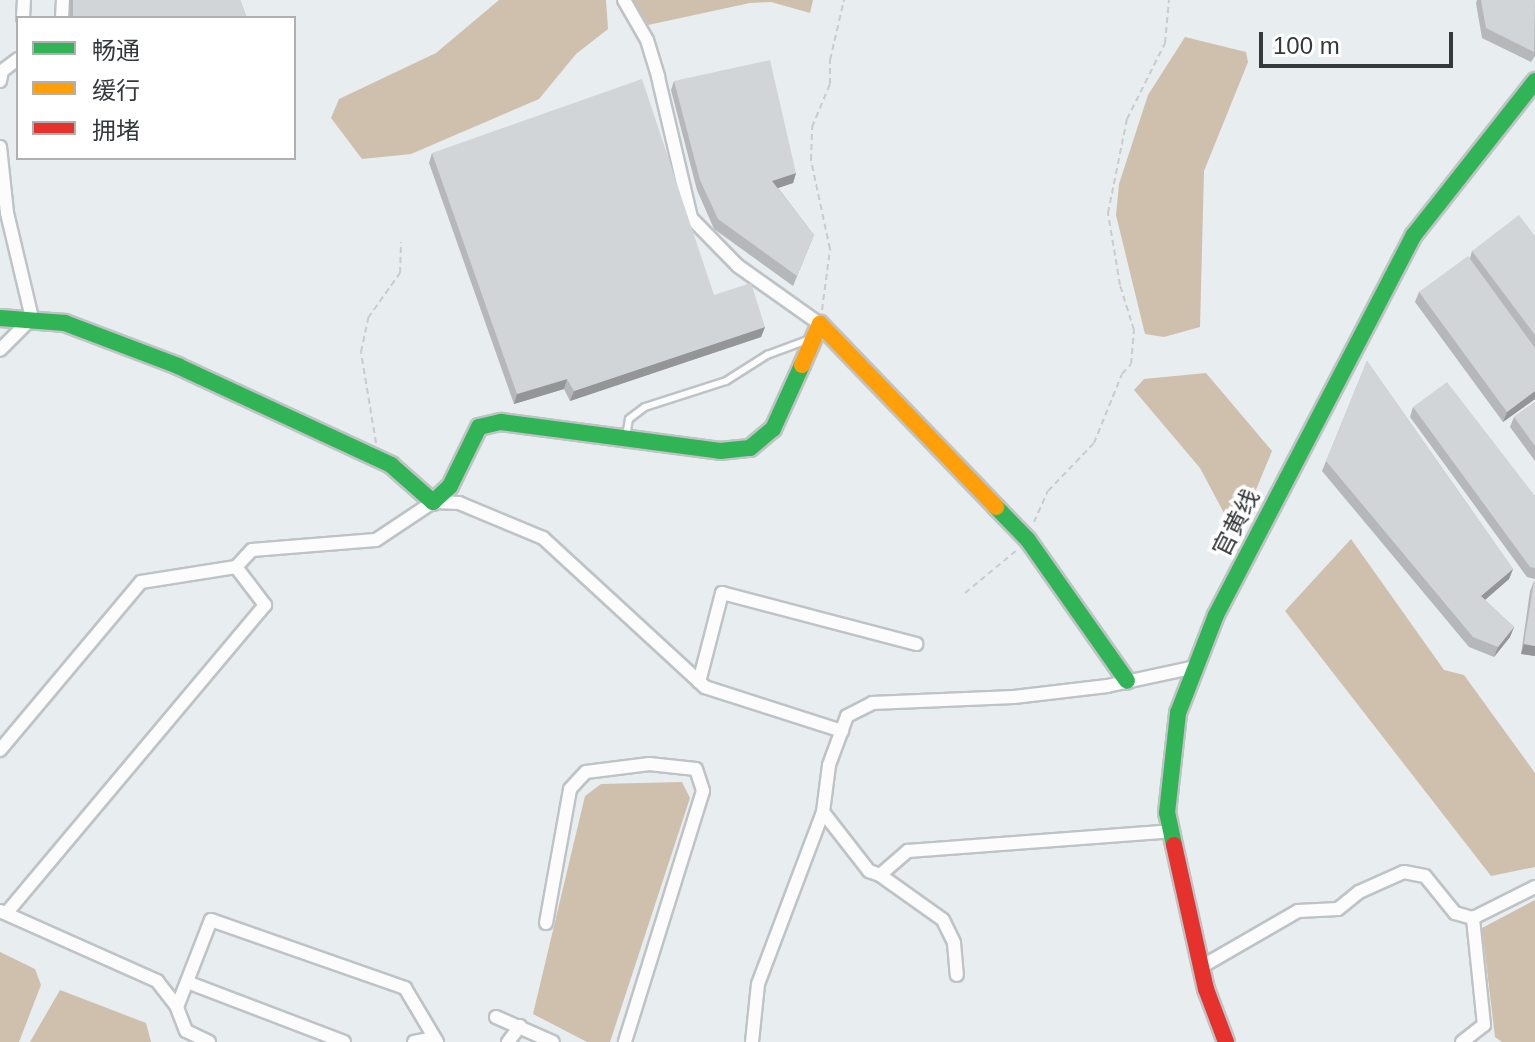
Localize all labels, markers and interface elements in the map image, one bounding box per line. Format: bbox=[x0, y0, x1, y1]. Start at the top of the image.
legend bbox=[16, 16, 296, 160]
scale bar bbox=[1263, 16, 1457, 66]
text: 100 m bbox=[1273, 32, 1340, 59]
text: 畅通 bbox=[92, 37, 140, 64]
text: 缓行 bbox=[92, 77, 140, 104]
text: 拥堵 bbox=[92, 117, 140, 144]
street label: 官黄线 bbox=[1207, 484, 1265, 562]

